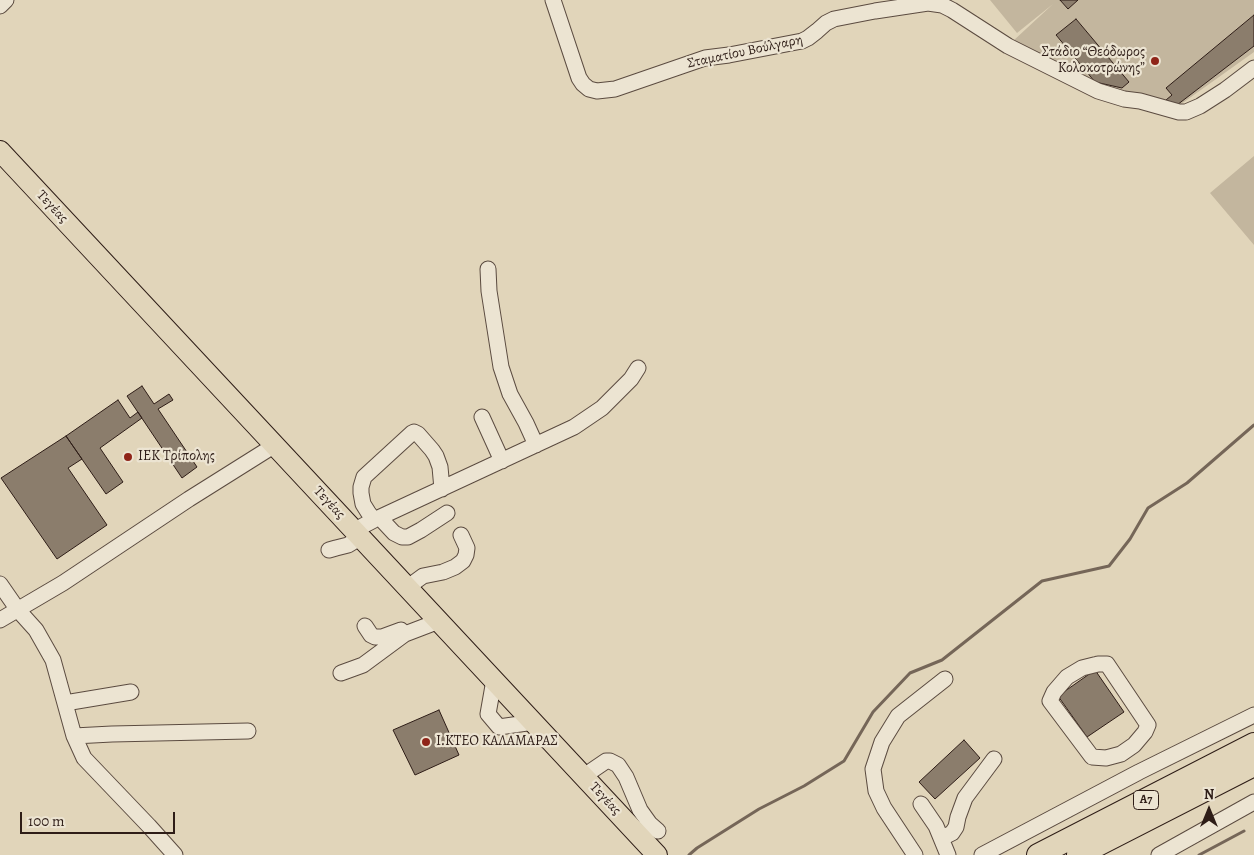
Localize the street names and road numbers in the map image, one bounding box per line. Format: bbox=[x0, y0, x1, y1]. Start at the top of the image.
street label: Σταματίου Βούλγαρη bbox=[686, 32, 804, 72]
street label: Τεγέας bbox=[33, 187, 71, 227]
street label: Τεγέας bbox=[310, 483, 348, 523]
street label: Τεγέας bbox=[586, 779, 624, 819]
road number: Α7 bbox=[1134, 790, 1158, 810]

